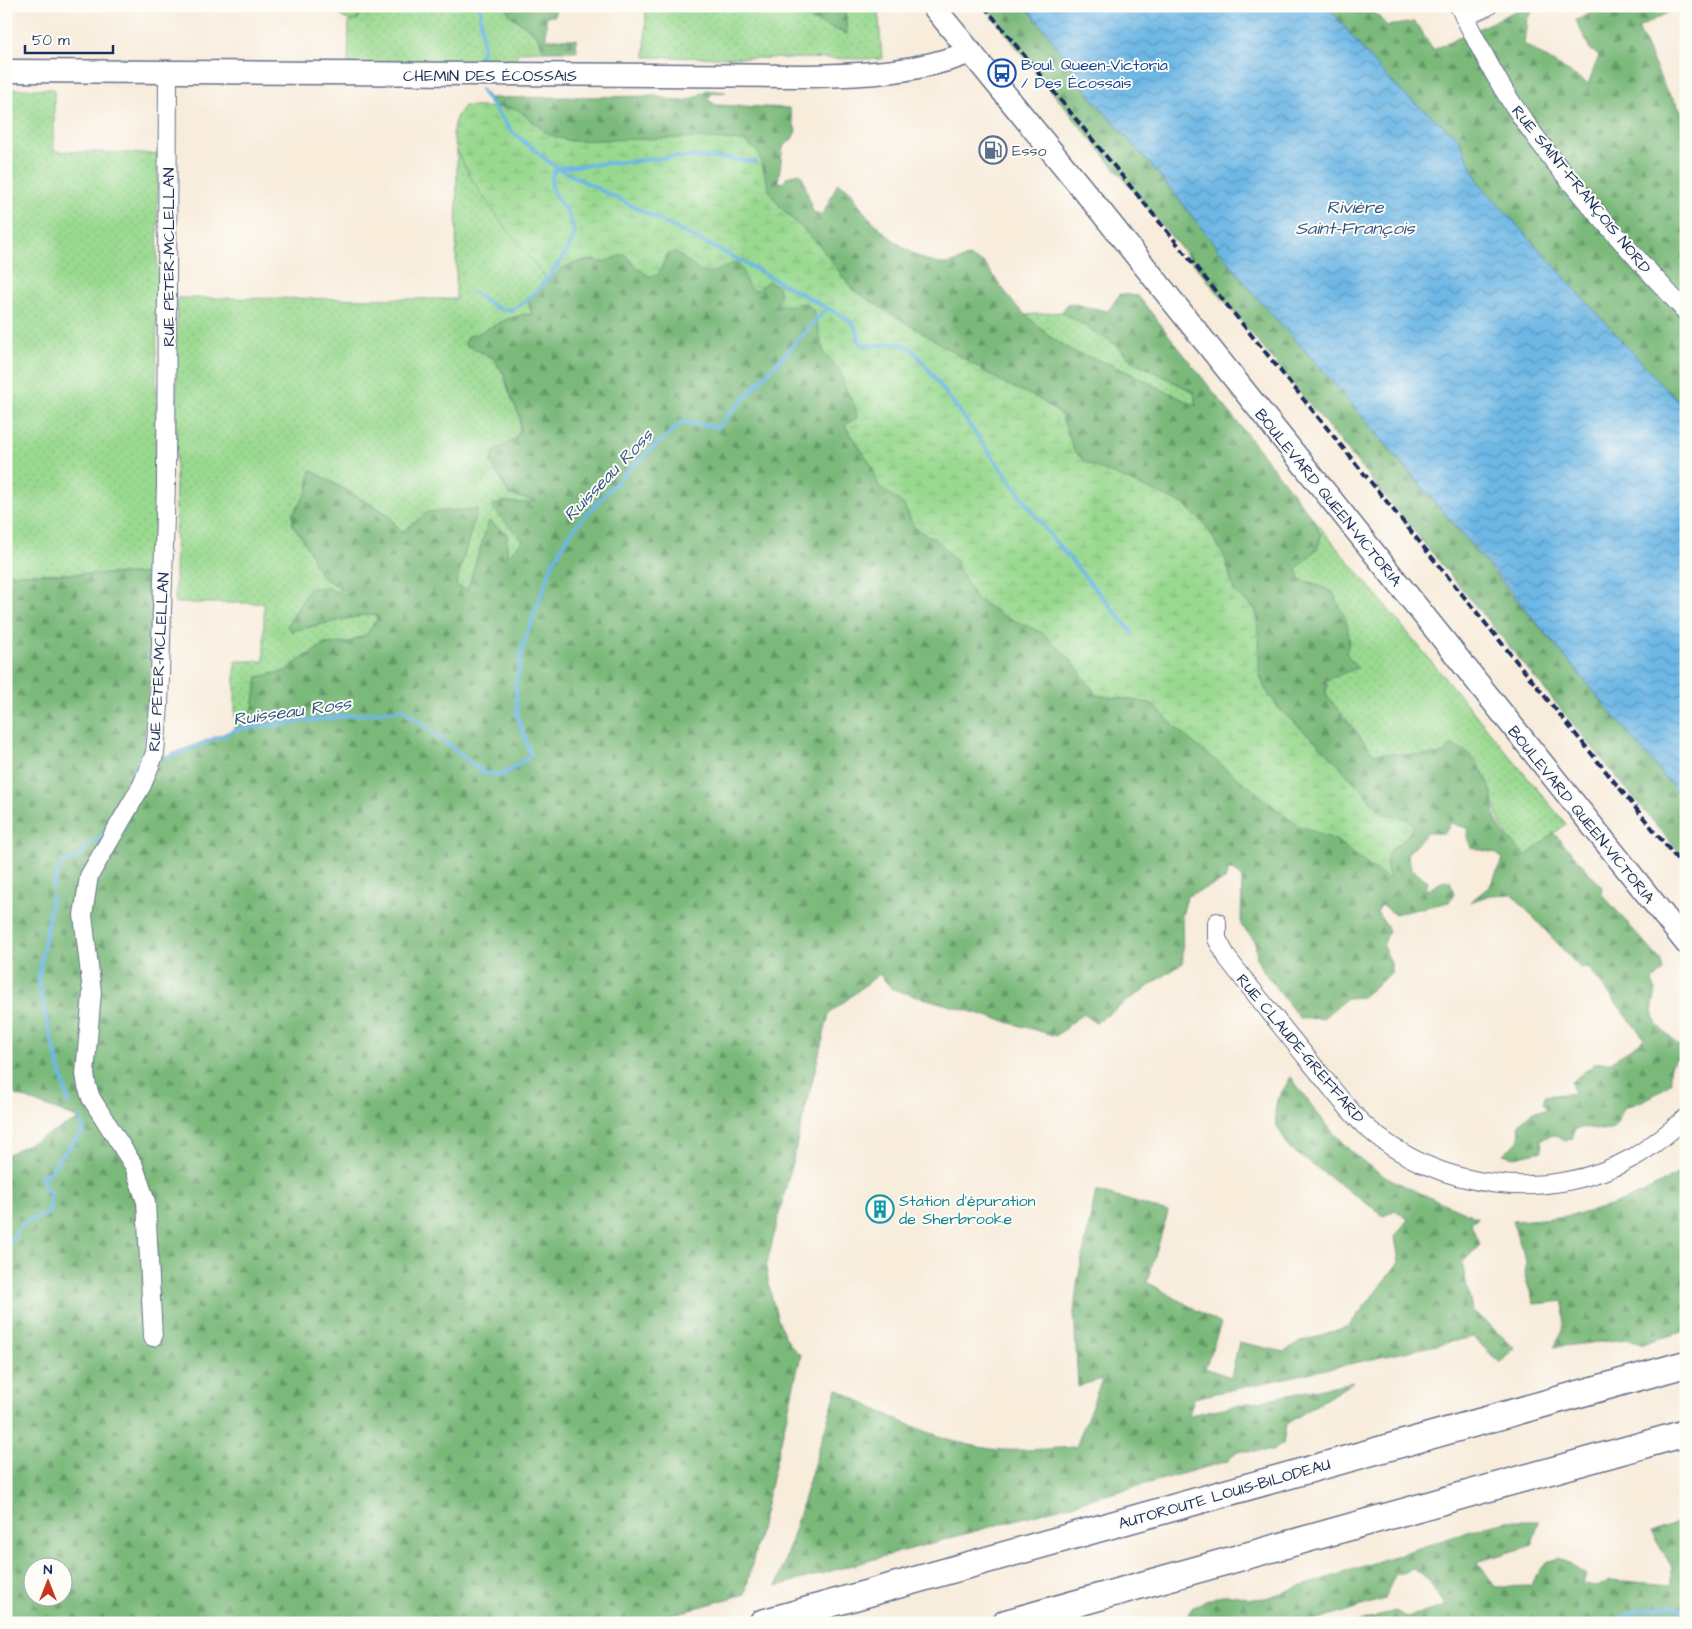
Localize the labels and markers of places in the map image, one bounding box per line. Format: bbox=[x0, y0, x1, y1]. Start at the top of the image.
place label: Boul. Queen-Victoria / Des Écossais bbox=[1021, 54, 1168, 94]
bus stop icon: Boul. Queen-Victoria / Des Écossais bbox=[987, 58, 1017, 88]
fuel station icon: Esso bbox=[978, 135, 1008, 165]
place label: Esso bbox=[1012, 140, 1047, 162]
place label: Station d'épuration de Sherbrooke bbox=[899, 1190, 1036, 1230]
building icon: Station d'épuration de Sherbrooke bbox=[865, 1194, 895, 1224]

